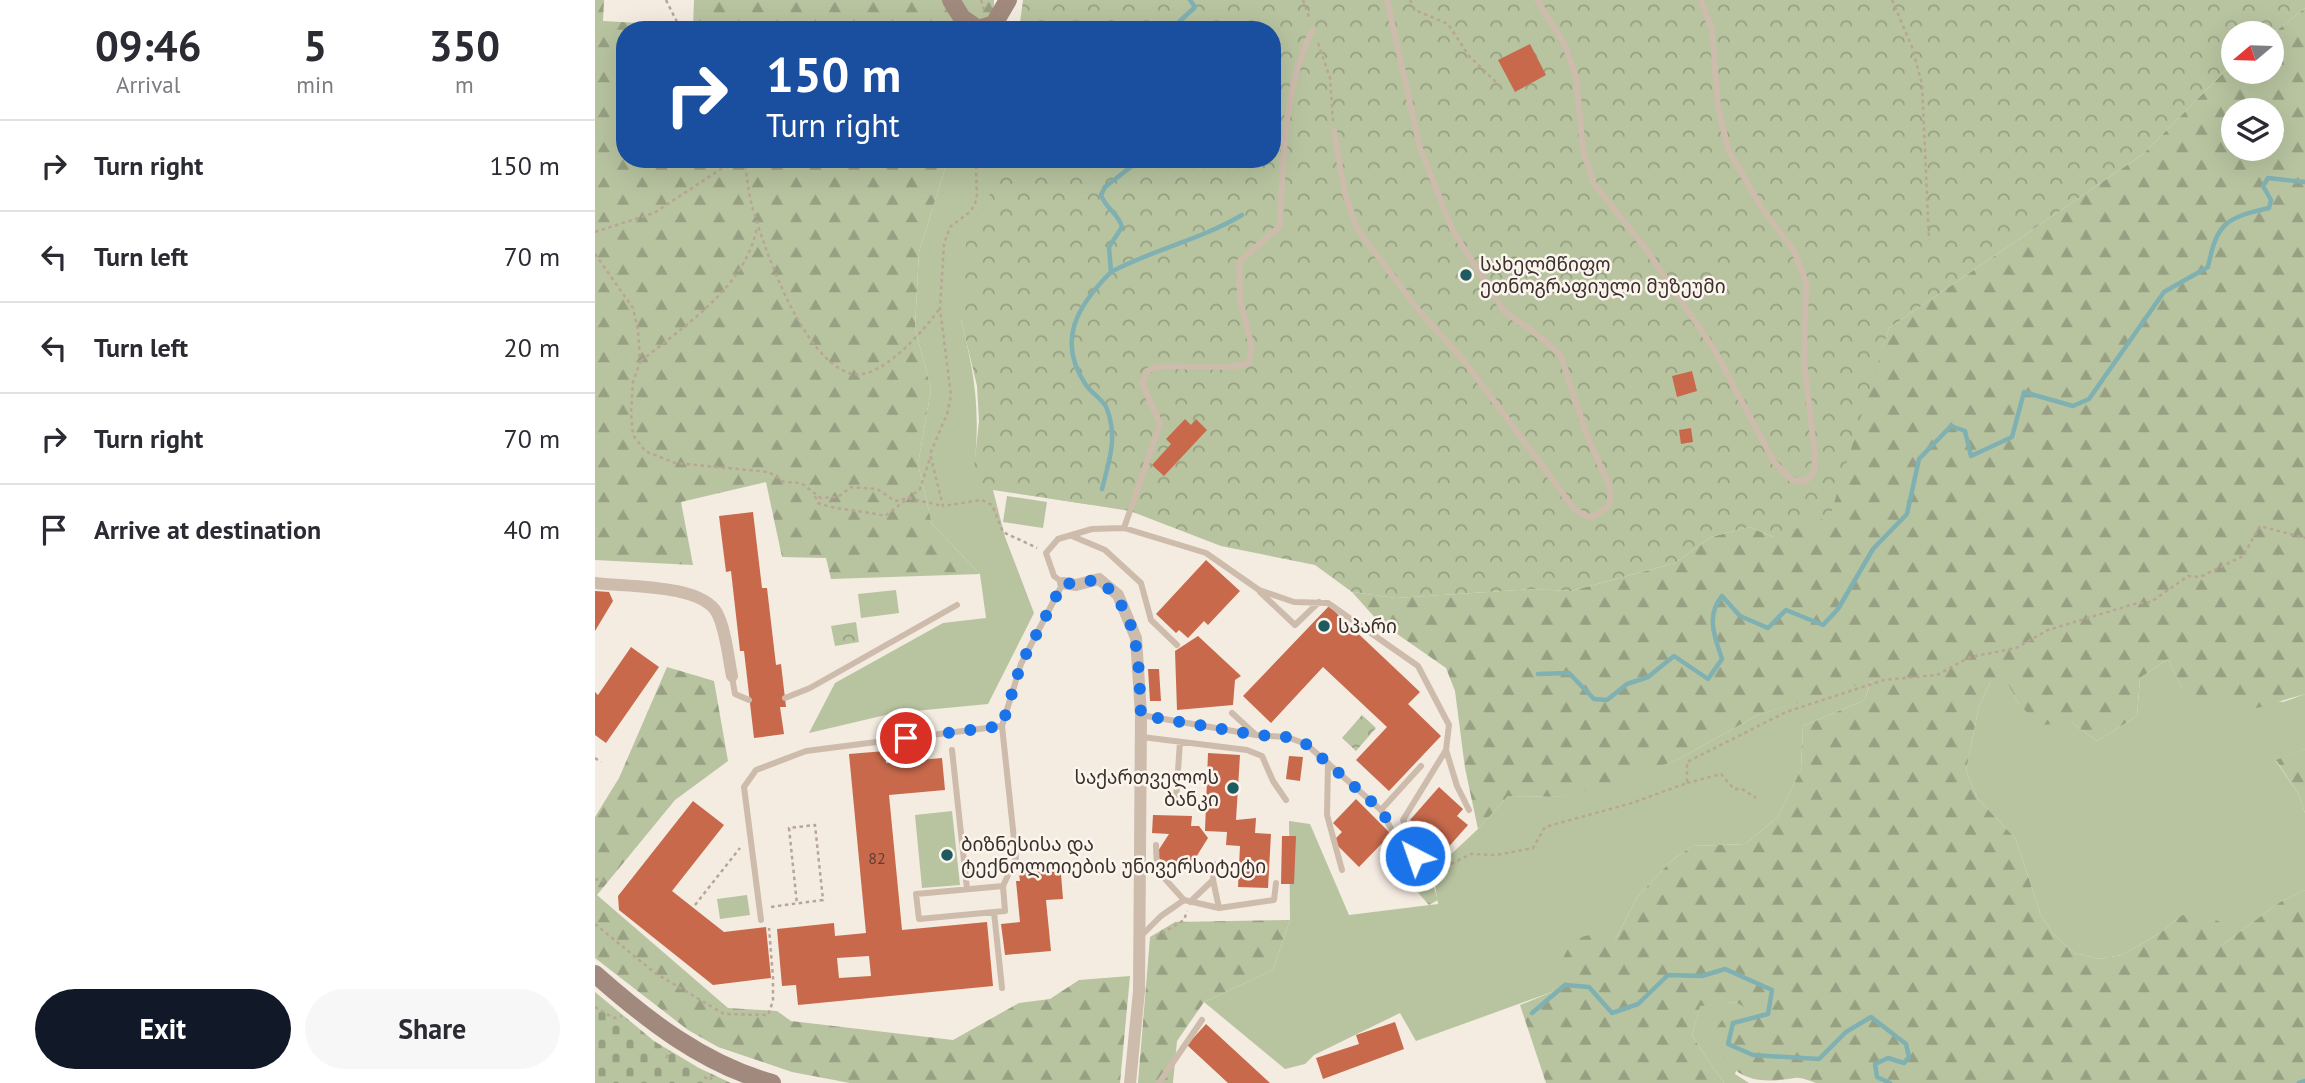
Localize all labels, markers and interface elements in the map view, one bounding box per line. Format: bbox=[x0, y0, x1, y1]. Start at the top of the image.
text: 09:46 bbox=[95, 18, 201, 73]
text: 5 bbox=[303, 18, 327, 73]
text: 350 bbox=[429, 18, 500, 73]
north arrow bbox=[2221, 21, 2284, 84]
map controls bbox=[2221, 21, 2284, 161]
text: 150 m bbox=[766, 42, 901, 106]
icon: right bbox=[651, 49, 742, 140]
text: Arrival bbox=[116, 70, 180, 99]
text: min bbox=[296, 70, 334, 99]
text: m bbox=[455, 70, 474, 99]
button: layers bbox=[2221, 98, 2284, 161]
text: Turn right bbox=[766, 104, 900, 146]
icon: right bbox=[35, 147, 73, 185]
text: Turn right bbox=[94, 149, 203, 182]
text: 150 m bbox=[489, 149, 560, 182]
icon: left bbox=[35, 238, 73, 276]
text: Turn left bbox=[94, 240, 188, 273]
text: 70 m bbox=[504, 240, 560, 273]
place label: სახელმწიფო ეთნოგრაფიული მუზეუმი bbox=[1480, 252, 1726, 299]
marker: სახელმწიფო ეთნოგრაფიული მუზეუმი bbox=[1458, 267, 1474, 283]
icon: left bbox=[35, 329, 73, 367]
text: Turn left bbox=[94, 331, 188, 364]
text: 20 m bbox=[504, 331, 560, 364]
icon: right bbox=[35, 420, 73, 458]
text: Turn right bbox=[94, 422, 203, 455]
text: 70 m bbox=[504, 422, 560, 455]
icon: arrive bbox=[35, 511, 73, 549]
text: Arrive at destination bbox=[94, 513, 321, 546]
text: 40 m bbox=[504, 513, 560, 546]
place label: სპარი bbox=[1338, 614, 1397, 638]
marker: სპარი bbox=[1316, 618, 1332, 634]
pin bbox=[876, 708, 936, 768]
icon: arrive bbox=[887, 719, 925, 757]
place label: საქართველოს ბანკი bbox=[1074, 765, 1219, 811]
marker: საქართველოს ბანკი bbox=[1225, 780, 1241, 796]
position arrow bbox=[1378, 819, 1452, 893]
place label: ბიზნესისა და ტექნოლოიების უნივერსიტეტი bbox=[961, 832, 1266, 879]
marker: ბიზნესისა და ტექნოლოიების უნივერსიტეტი bbox=[939, 847, 955, 863]
house number: 82 bbox=[868, 848, 886, 868]
button: Exit bbox=[35, 989, 291, 1069]
button: Share bbox=[305, 989, 560, 1069]

